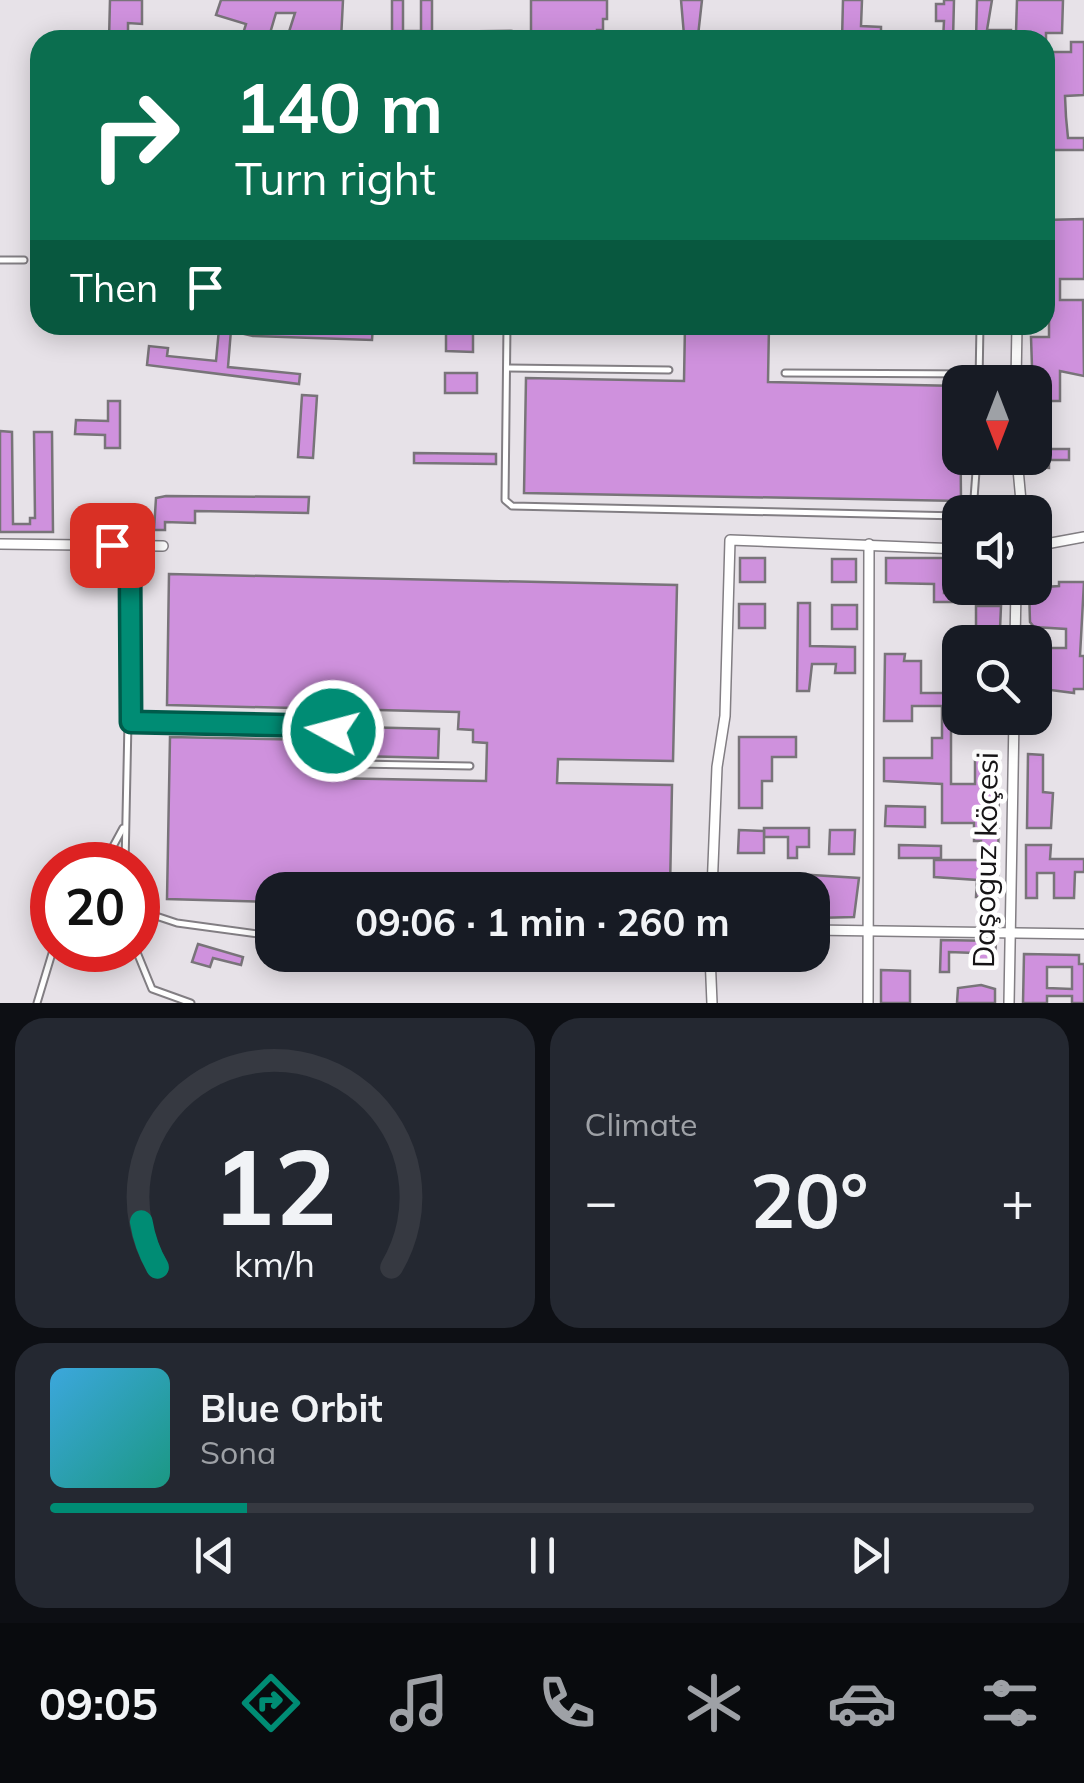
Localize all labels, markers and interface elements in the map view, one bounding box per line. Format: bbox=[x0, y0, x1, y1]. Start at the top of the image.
text: 140 m bbox=[235, 63, 443, 151]
icon: right bbox=[70, 70, 200, 200]
text: Turn right bbox=[235, 150, 436, 206]
icon: arrive bbox=[178, 260, 233, 315]
text: Then bbox=[70, 264, 158, 312]
north arrow bbox=[942, 365, 1052, 475]
map controls bbox=[942, 365, 1052, 735]
button: sound bbox=[942, 495, 1052, 605]
pin bbox=[70, 503, 155, 588]
icon: arrive bbox=[85, 518, 140, 573]
button: search bbox=[942, 625, 1052, 735]
position arrow bbox=[281, 679, 385, 783]
street label: Daşoguz köçesi bbox=[964, 752, 1006, 968]
speed limit sign: 20 bbox=[30, 842, 160, 972]
text: 09:06 · 1 min · 260 m bbox=[355, 898, 730, 946]
text: Climate bbox=[585, 1104, 697, 1144]
text: 12 bbox=[212, 1120, 337, 1251]
text: 20° bbox=[750, 1153, 868, 1247]
text: − bbox=[585, 1166, 618, 1235]
text: + bbox=[1001, 1166, 1034, 1235]
text: km/h bbox=[234, 1241, 315, 1286]
text: Blue Orbit bbox=[200, 1384, 383, 1432]
text: Sona bbox=[200, 1432, 276, 1472]
icon: previous bbox=[187, 1528, 242, 1583]
icon: pause bbox=[515, 1528, 570, 1583]
icon: next bbox=[843, 1528, 898, 1583]
icon: directions bbox=[236, 1668, 306, 1738]
icon: music bbox=[384, 1668, 454, 1738]
icon: phone bbox=[532, 1668, 602, 1738]
icon: climate bbox=[679, 1668, 749, 1738]
icon: car bbox=[827, 1668, 897, 1738]
icon: filters bbox=[975, 1668, 1045, 1738]
text: 09:05 bbox=[39, 1675, 158, 1731]

